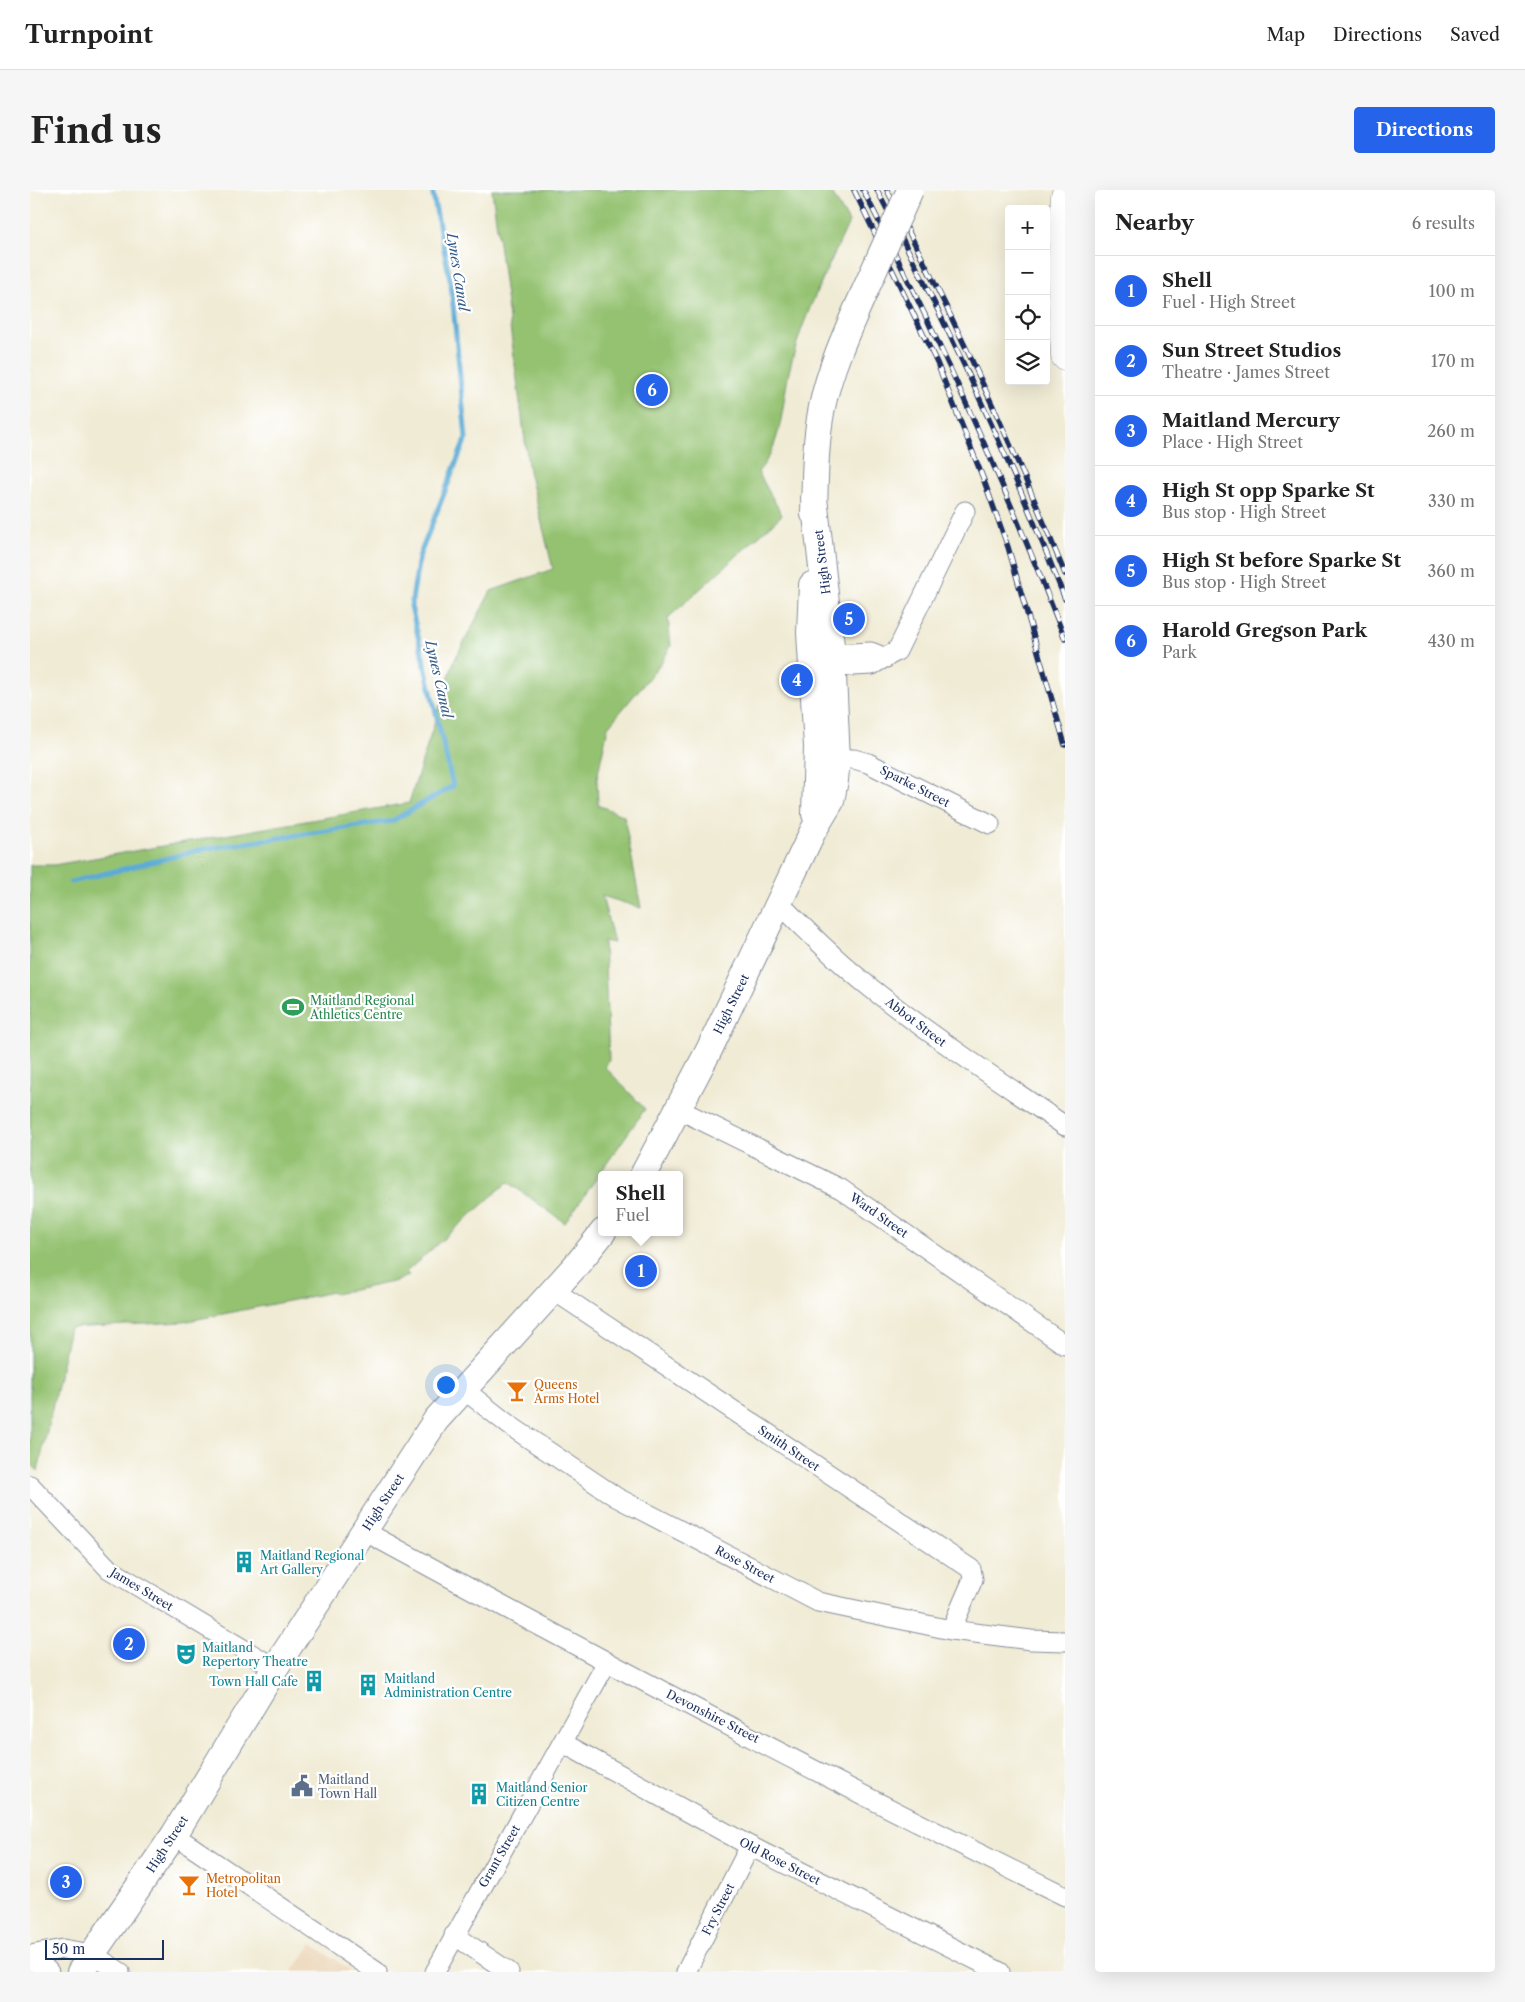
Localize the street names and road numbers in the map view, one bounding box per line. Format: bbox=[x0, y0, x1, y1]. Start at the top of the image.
street label: High Street bbox=[811, 528, 833, 595]
street label: Sparke Street bbox=[878, 762, 953, 810]
street label: High Street bbox=[710, 971, 752, 1036]
street label: Abbot Street bbox=[882, 994, 950, 1050]
street label: Ward Street bbox=[846, 1189, 912, 1241]
street label: Smith Street bbox=[755, 1422, 823, 1474]
street label: High Street bbox=[359, 1470, 407, 1533]
street label: Rose Street bbox=[713, 1542, 778, 1586]
street label: James Street bbox=[106, 1563, 177, 1614]
street label: Devonshire Street bbox=[664, 1686, 763, 1746]
street label: High Street bbox=[143, 1812, 191, 1875]
street label: Grant Street bbox=[475, 1821, 523, 1890]
street label: Old Rose Street bbox=[737, 1834, 824, 1888]
street label: Fry Street bbox=[699, 1880, 738, 1938]

